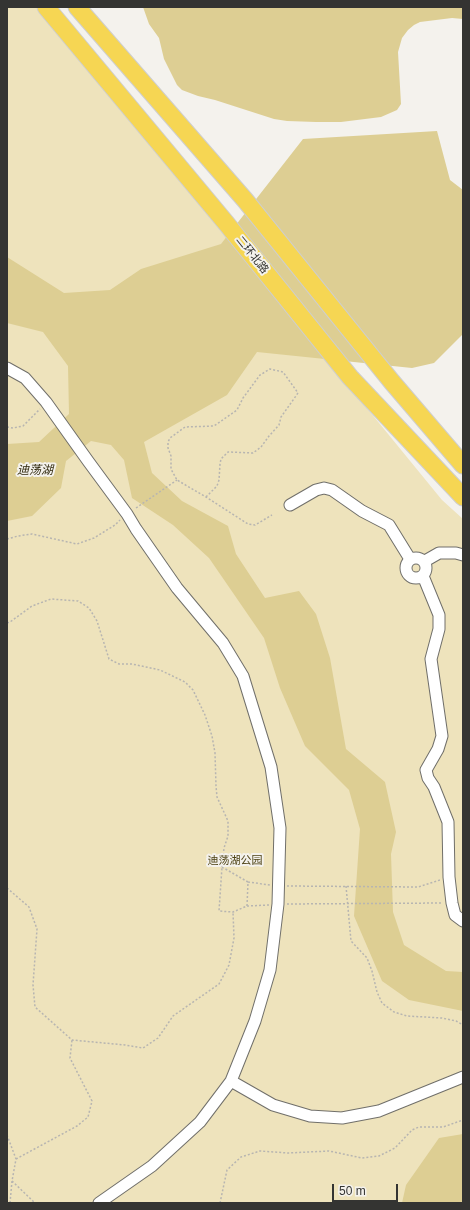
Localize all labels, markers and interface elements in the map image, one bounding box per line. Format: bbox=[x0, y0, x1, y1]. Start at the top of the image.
street label: 二环北路 bbox=[233, 234, 271, 276]
water label: 迪荡湖 bbox=[17, 464, 53, 478]
park label: 迪荡湖公园 bbox=[208, 854, 262, 868]
scale bar bbox=[334, 1176, 400, 1202]
text: 50 m bbox=[339, 1184, 366, 1198]

